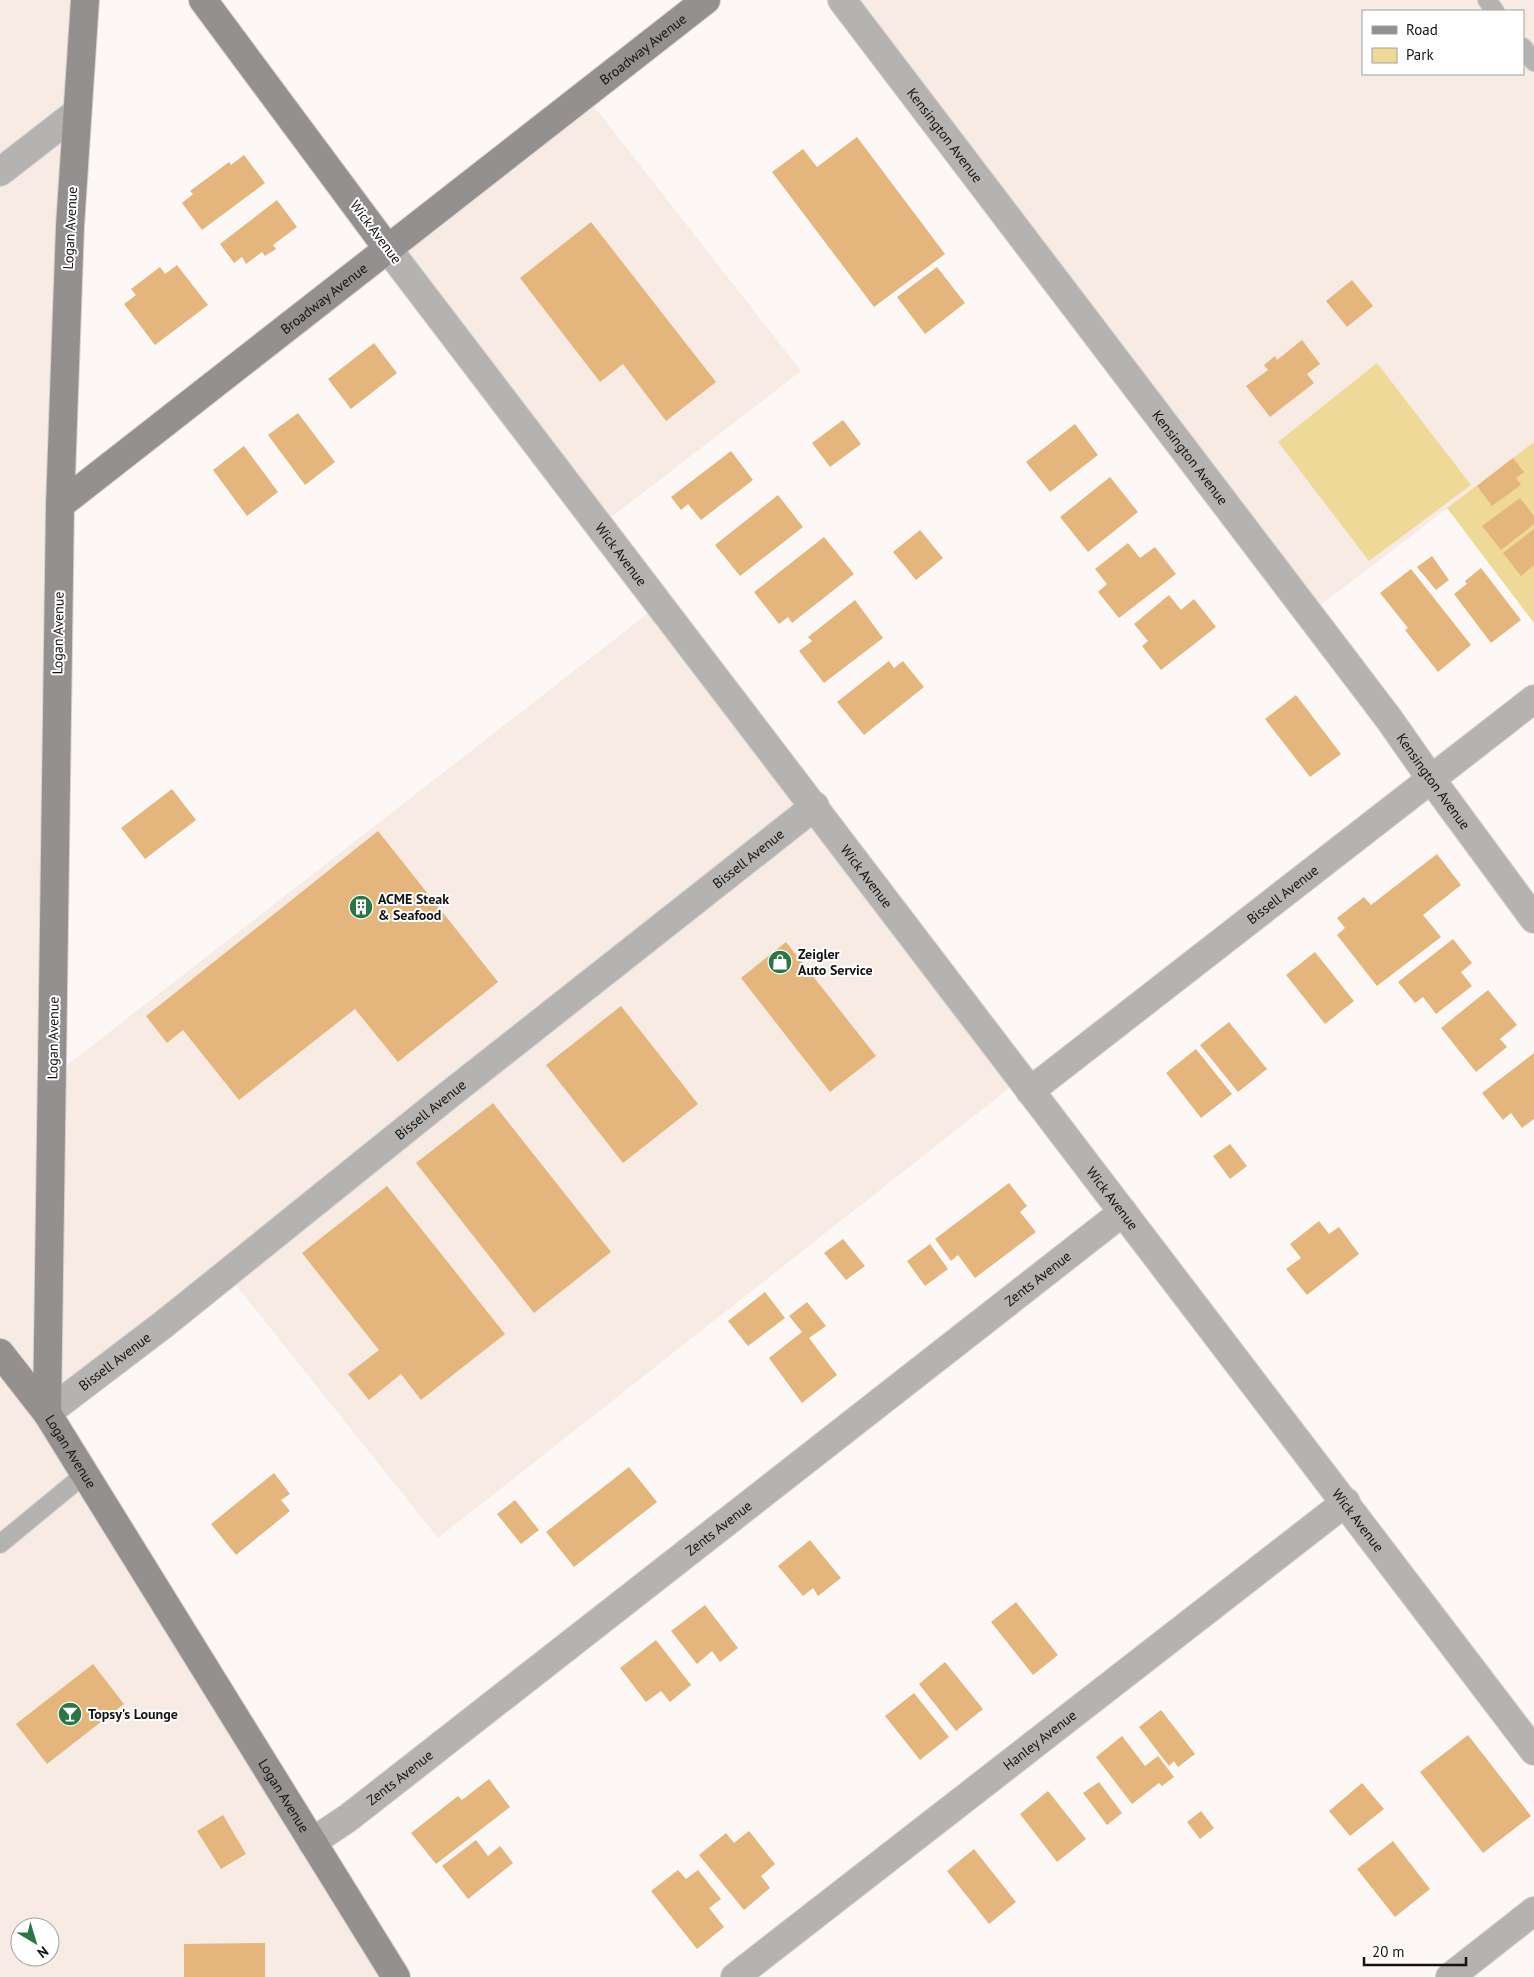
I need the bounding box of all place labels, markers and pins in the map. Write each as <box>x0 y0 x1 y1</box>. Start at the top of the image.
place label: ACME Steak & Seafood <box>378 890 449 924</box>
building icon: ACME Steak & Seafood <box>348 894 374 920</box>
place label: Zeigler Auto Service <box>798 945 873 979</box>
shop icon: Zeigler Auto Service <box>767 949 793 975</box>
bar icon: Topsy's Lounge <box>57 1701 83 1727</box>
place label: Topsy's Lounge <box>88 1705 178 1723</box>

